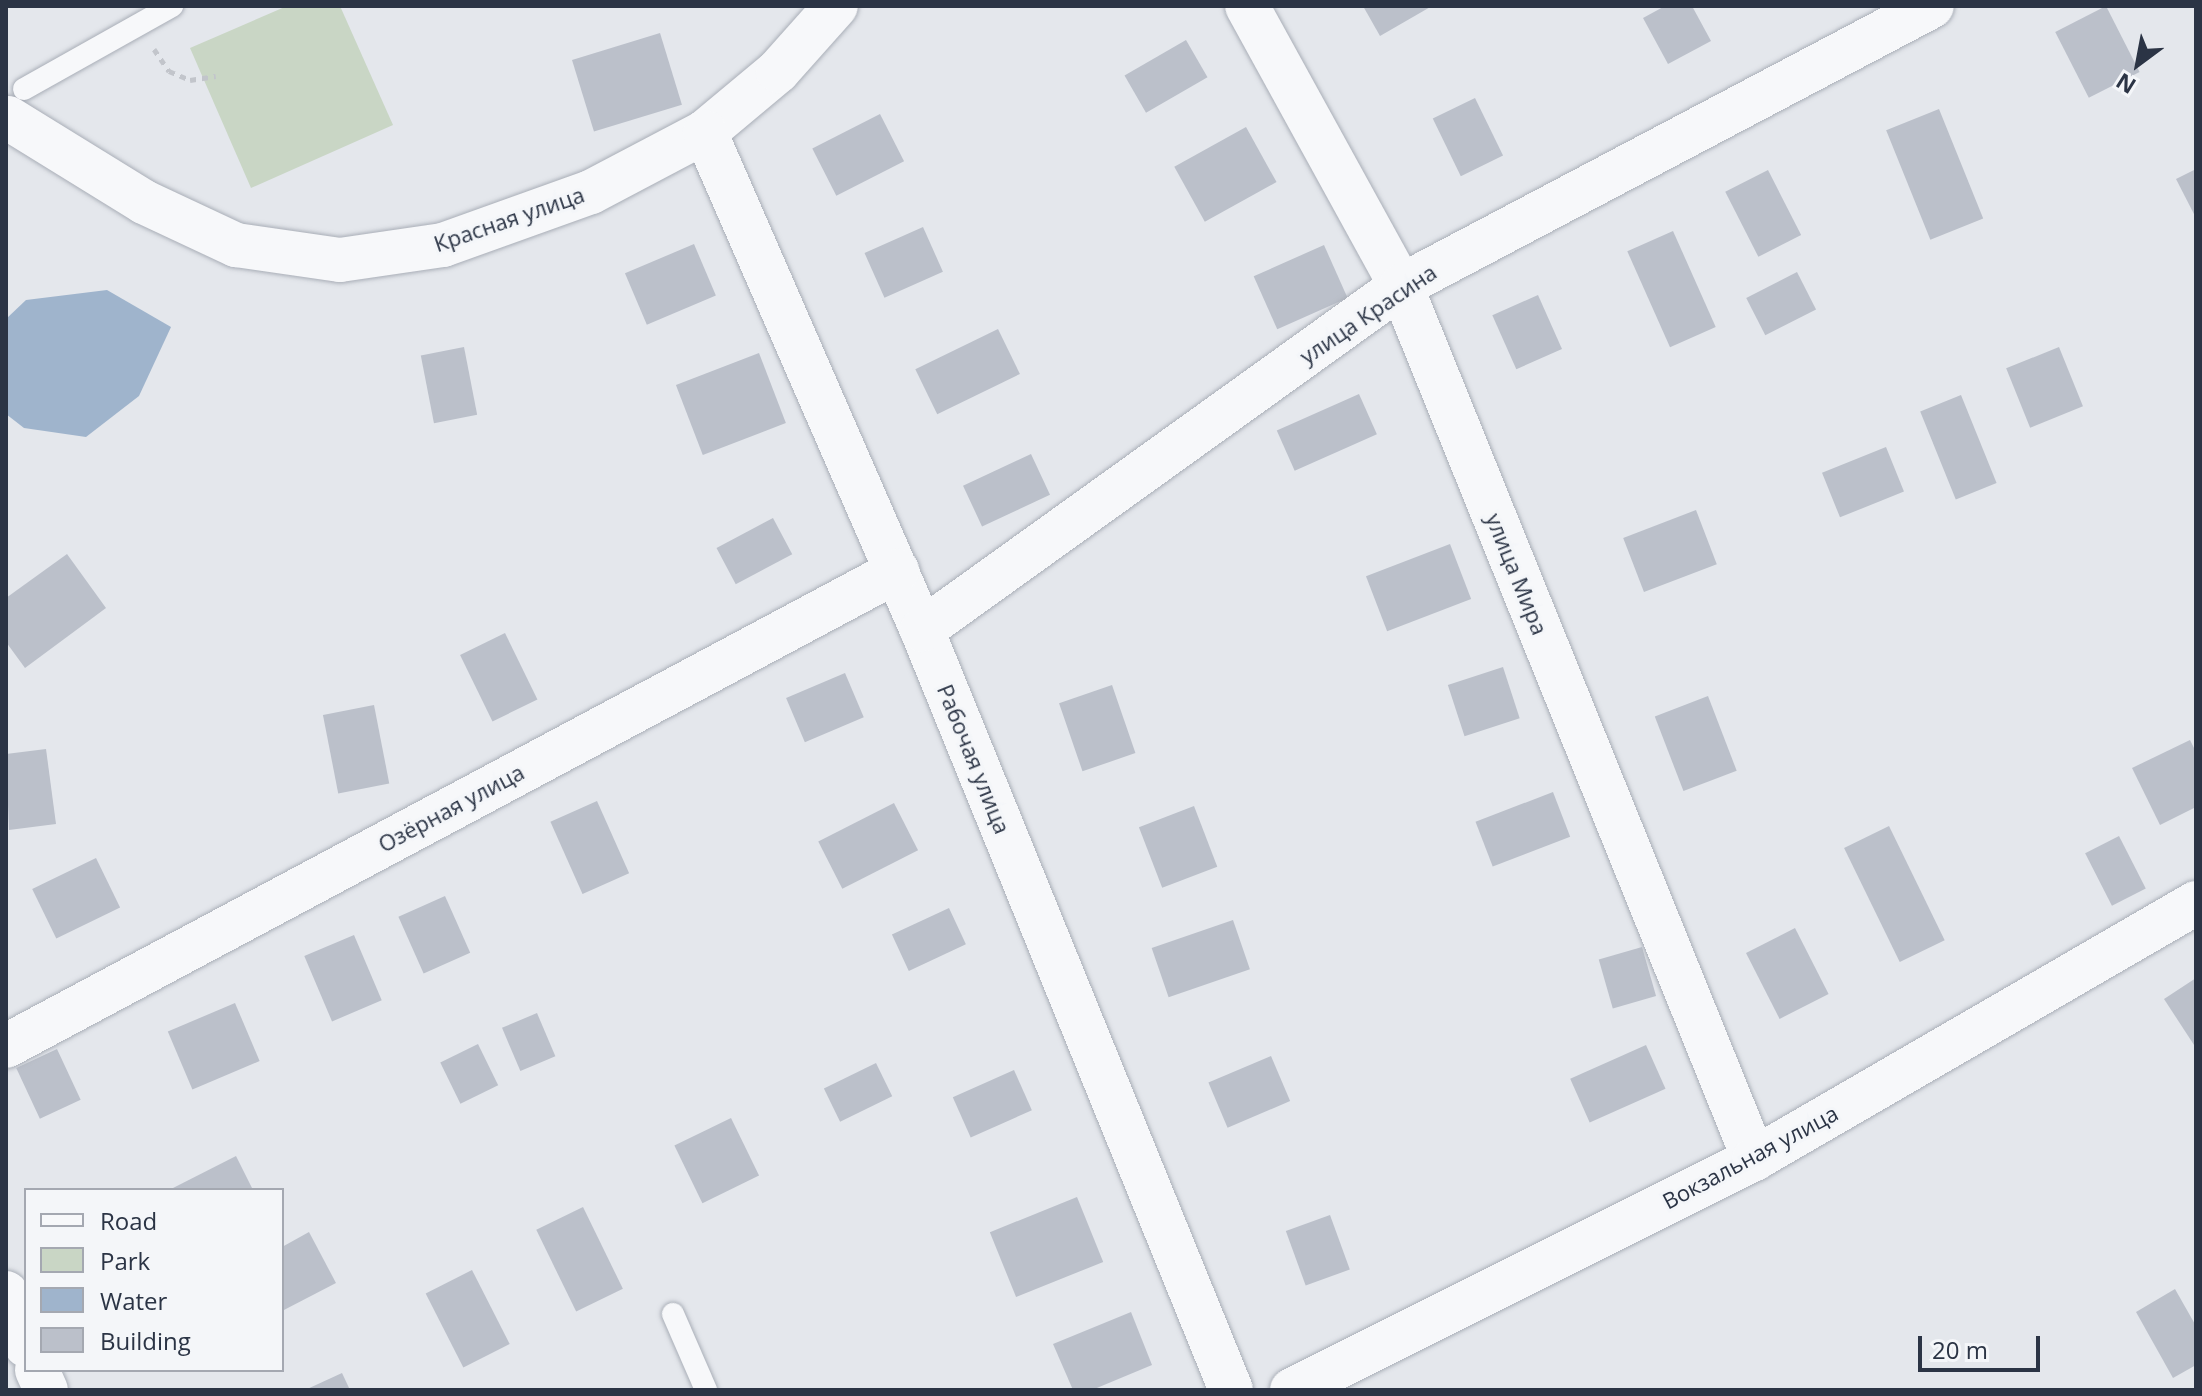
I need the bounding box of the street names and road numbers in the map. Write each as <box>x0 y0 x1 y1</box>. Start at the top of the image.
street label: Красная улица <box>430 181 588 257</box>
street label: улица Красина <box>1295 259 1441 369</box>
street label: улица Мира <box>1481 509 1553 639</box>
street label: Рабочая улица <box>932 680 1016 838</box>
street label: Озёрная улица <box>374 759 528 857</box>
street label: Вокзальная улица <box>1658 1100 1842 1214</box>

